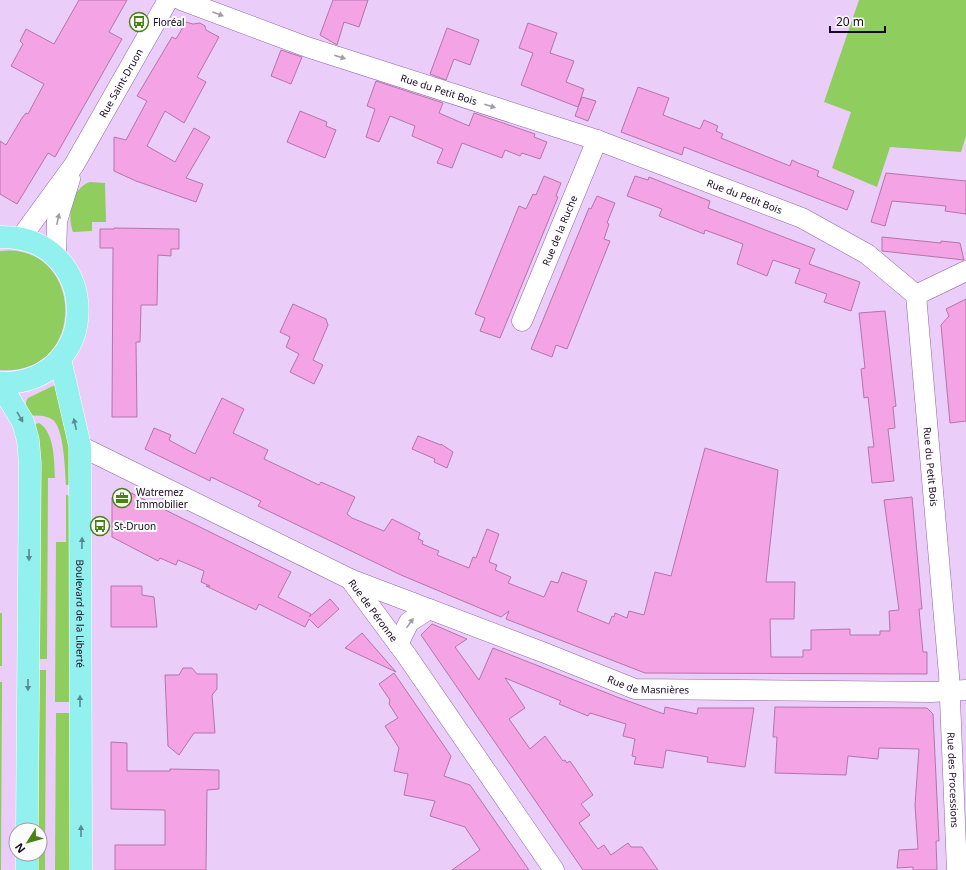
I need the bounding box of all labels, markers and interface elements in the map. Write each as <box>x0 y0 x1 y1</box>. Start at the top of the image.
scale bar <box>830 8 885 34</box>
bus stop icon: Floréal <box>128 11 150 33</box>
one-way arrow <box>212 11 224 17</box>
text: 20 m <box>836 13 864 30</box>
place label: Floréal <box>153 15 185 29</box>
street label: Rue Saint-Druon <box>96 46 146 120</box>
one-way arrow <box>334 55 346 61</box>
street label: Rue du Petit Bois <box>399 70 479 108</box>
one-way arrow <box>485 103 497 109</box>
street label: Rue du Petit Bois <box>705 175 785 217</box>
street label: Rue de la Ruche <box>539 193 580 268</box>
one-way arrow <box>56 213 62 225</box>
one-way arrow <box>17 411 24 423</box>
one-way arrow <box>72 417 78 430</box>
street label: Rue du Petit Bois <box>920 426 941 507</box>
place label: Watremez Immobilier <box>136 485 188 511</box>
office icon: Watremez Immobilier <box>111 487 133 509</box>
bus stop icon: St-Druon <box>89 515 111 537</box>
place label: St-Druon <box>114 519 156 533</box>
one-way arrow <box>79 536 85 549</box>
one-way arrow <box>26 549 32 562</box>
street label: Boulevard de la Liberté <box>73 559 88 668</box>
street label: Rue de Péronne <box>345 576 401 645</box>
one-way arrow <box>406 618 414 629</box>
street label: Rue de Masnières <box>605 672 689 697</box>
one-way arrow <box>25 679 31 692</box>
one-way arrow <box>77 694 83 707</box>
street label: Rue des Processions <box>944 732 962 828</box>
north arrow <box>8 822 48 862</box>
one-way arrow <box>78 824 84 837</box>
text: N <box>11 840 28 856</box>

